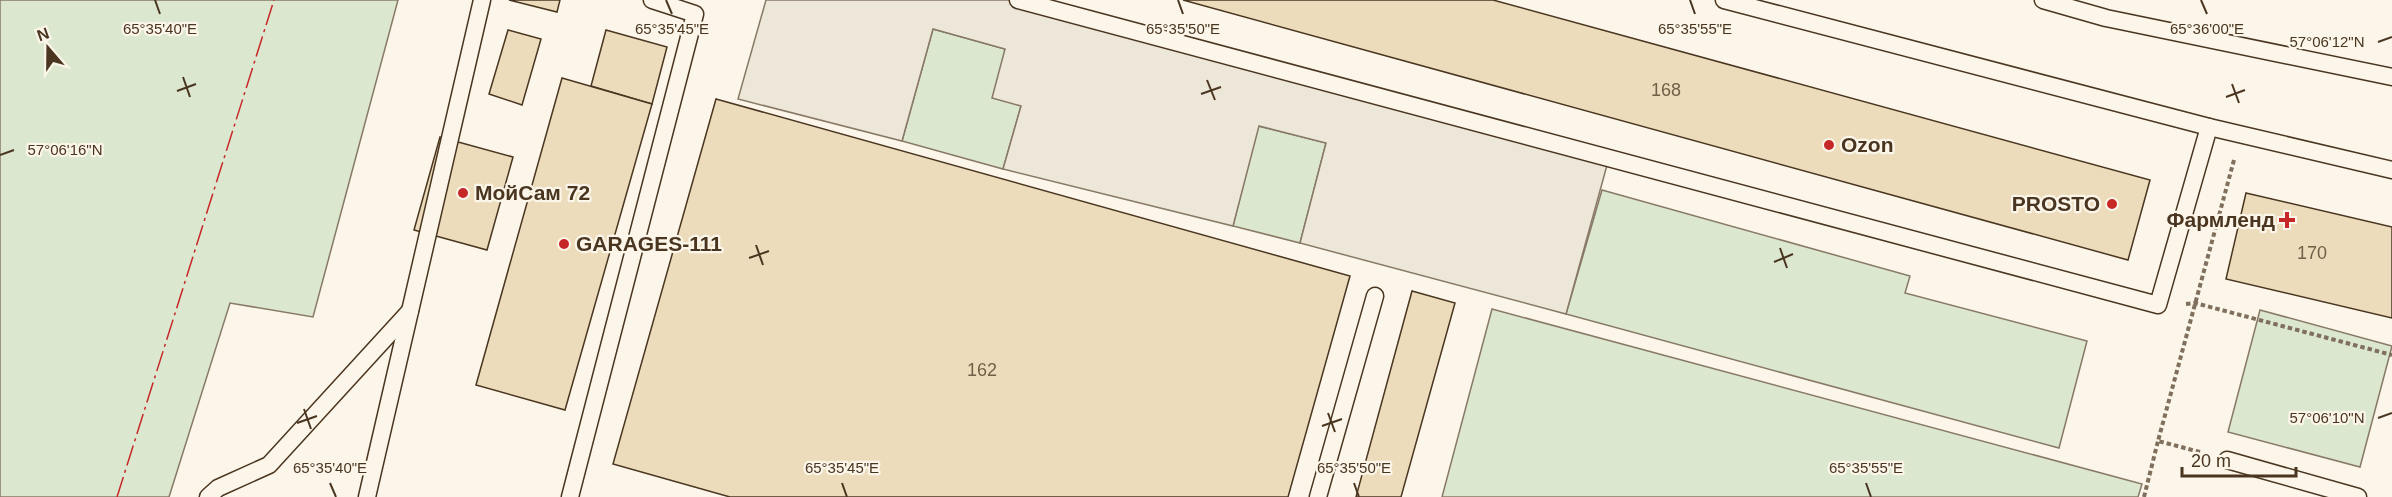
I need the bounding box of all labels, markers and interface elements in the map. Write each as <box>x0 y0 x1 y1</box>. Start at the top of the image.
north arrow <box>18 18 78 78</box>
text: 65°35'40"E <box>123 20 197 37</box>
text: 65°35'45"E <box>635 20 709 37</box>
text: 65°35'50"E <box>1146 20 1220 37</box>
text: 65°35'55"E <box>1658 20 1732 37</box>
text: 65°36'00"E <box>2170 20 2244 37</box>
text: N <box>35 24 51 44</box>
text: 57°06'12"N <box>2289 33 2365 50</box>
house number: 168 <box>1651 80 1681 100</box>
place label: Ozon <box>1841 133 1894 156</box>
marker: Ozon <box>1822 138 1836 152</box>
text: 57°06'16"N <box>27 141 103 158</box>
place label: МойСам 72 <box>475 181 590 204</box>
marker: МойСам 72 <box>456 186 470 200</box>
place label: PROSTO <box>2012 192 2100 215</box>
marker: PROSTO <box>2105 197 2119 211</box>
place label: Фармленд <box>2167 208 2275 231</box>
marker: Фармленд <box>2280 213 2294 227</box>
place label: GARAGES-111 <box>576 232 722 255</box>
marker: GARAGES-111 <box>557 237 571 251</box>
house number: 170 <box>2297 243 2327 263</box>
house number: 162 <box>967 360 997 380</box>
text: 57°06'10"N <box>2289 409 2365 426</box>
scale bar <box>2182 440 2296 478</box>
text: 20 m <box>2191 451 2231 471</box>
text: 65°35'40"E <box>293 459 367 476</box>
text: 65°35'45"E <box>805 459 879 476</box>
text: 65°35'50"E <box>1317 459 1391 476</box>
text: 65°35'55"E <box>1829 459 1903 476</box>

